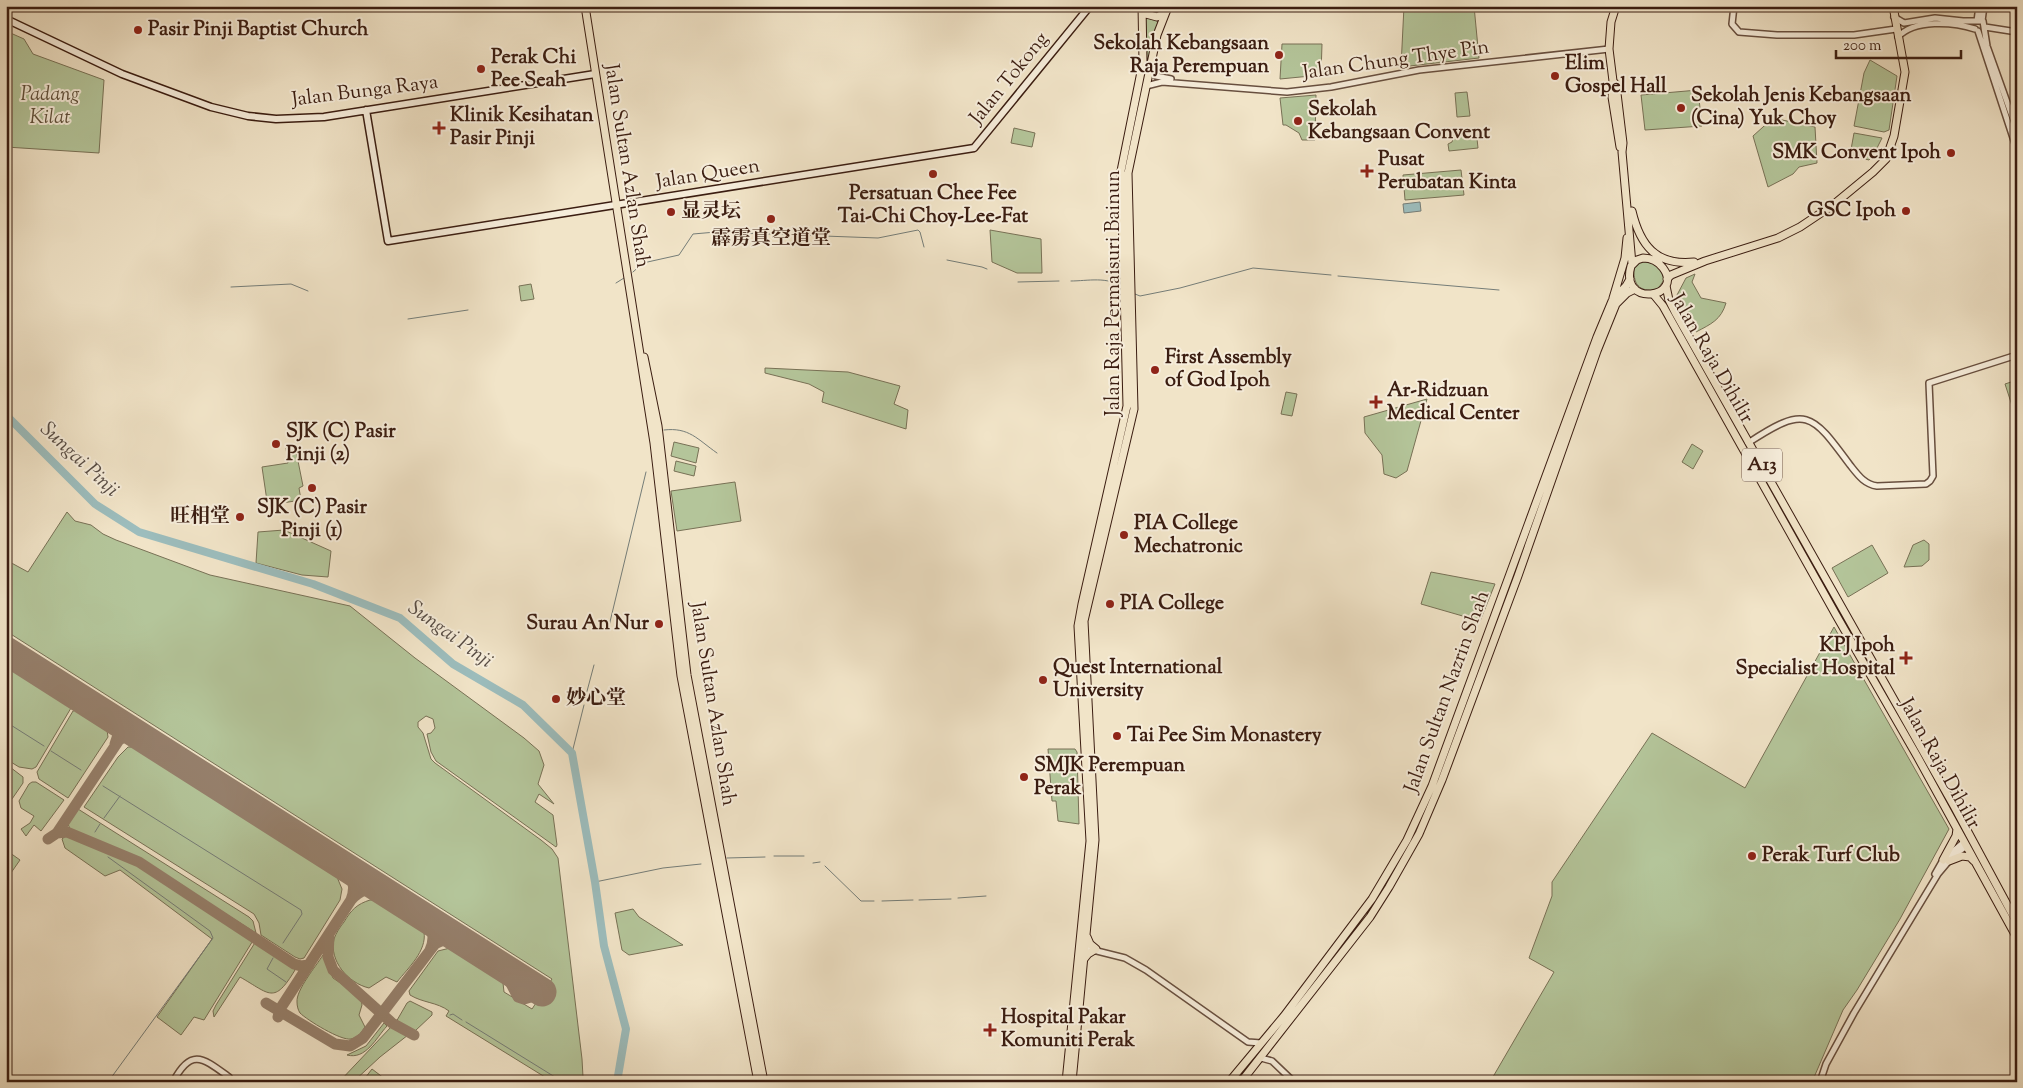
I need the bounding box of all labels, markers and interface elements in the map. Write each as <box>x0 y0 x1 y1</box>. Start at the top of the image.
place label: Pasir Pinji Baptist Church <box>148 16 369 45</box>
marker: Pasir Pinji Baptist Church <box>132 24 144 36</box>
street label: Jalan Tokong <box>963 26 1057 132</box>
scale bar <box>1836 28 1960 60</box>
place label: Sekolah Kebangsaan Raja Perempuan <box>1093 30 1269 82</box>
street label: Jalan Chung Thye Pin <box>1300 34 1491 89</box>
text: 200 m <box>1843 36 1882 57</box>
place label: Perak Chi Pee Seah <box>491 44 576 96</box>
marker: Sekolah Kebangsaan Raja Perempuan <box>1273 49 1285 61</box>
place label: Elim Gospel Hall <box>1565 50 1667 102</box>
street label: Jalan Sultan Azlan Shah <box>595 61 656 270</box>
marker: Perak Chi Pee Seah <box>475 63 487 75</box>
street label: Jalan Bunga Raya <box>289 69 440 115</box>
marker: Elim Gospel Hall <box>1549 70 1561 82</box>
park label: Padang Kilat <box>20 81 80 133</box>
place label: Sekolah Jenis Kebangsaan (Cina) Yuk Choy <box>1691 82 1912 134</box>
place label: Sekolah Kebangsaan Convent <box>1308 96 1490 148</box>
place label: Klinik Kesihatan Pasir Pinji <box>450 102 594 154</box>
marker: Sekolah Jenis Kebangsaan (Cina) Yuk Choy <box>1675 102 1687 114</box>
marker: Sekolah Kebangsaan Convent <box>1292 115 1304 127</box>
marker: Klinik Kesihatan Pasir Pinji <box>432 121 446 135</box>
place label: SMK Convent Ipoh <box>1772 139 1941 168</box>
place label: Pusat Perubatan Kinta <box>1378 146 1517 198</box>
marker: SMK Convent Ipoh <box>1945 147 1957 159</box>
street label: Jalan Queen <box>653 152 762 198</box>
marker: Pusat Perubatan Kinta <box>1360 164 1374 178</box>
marker: Persatuan Chee Fee Tai-Chi Choy-Lee-Fat <box>927 168 939 180</box>
street label: Jalan Raja Permaisuri Bainun <box>1100 170 1129 417</box>
place label: Persatuan Chee Fee Tai-Chi Choy-Lee-Fat <box>838 180 1028 232</box>
place label: GSC Ipoh <box>1807 197 1896 226</box>
place label: 显灵坛 <box>681 198 741 227</box>
marker: GSC Ipoh <box>1900 205 1912 217</box>
marker: 显灵坛 <box>665 206 677 218</box>
marker: 霹雳真空道堂 <box>765 213 777 225</box>
place label: 霹雳真空道堂 <box>711 225 831 254</box>
street label: Jalan Raja Dihilir <box>1661 288 1760 430</box>
place label: First Assembly of God Ipoh <box>1165 344 1292 396</box>
marker: First Assembly of God Ipoh <box>1149 364 1161 376</box>
place label: Ar-Ridzuan Medical Center <box>1387 377 1520 429</box>
marker: Ar-Ridzuan Medical Center <box>1369 395 1383 409</box>
water label: Sungai Pinji <box>33 415 125 505</box>
place label: SJK (C) Pasir Pinji (2) <box>286 418 396 470</box>
marker: SJK (C) Pasir Pinji (2) <box>270 438 282 450</box>
road number: A13 <box>1742 448 1782 482</box>
marker: SJK (C) Pasir Pinji (1) <box>306 482 318 494</box>
place label: SJK (C) Pasir Pinji (1) <box>257 494 367 546</box>
place label: 旺相堂 <box>170 503 230 532</box>
place label: PIA College Mechatronic <box>1134 510 1243 562</box>
marker: 旺相堂 <box>234 511 246 523</box>
marker: PIA College Mechatronic <box>1118 529 1130 541</box>
street label: Jalan Sultan Nazrin Shah <box>1398 587 1498 798</box>
place label: PIA College <box>1120 590 1224 619</box>
water label: Sungai Pinji <box>401 594 499 676</box>
marker: PIA College <box>1104 598 1116 610</box>
street label: Jalan Sultan Azlan Shah <box>681 599 742 808</box>
place label: Surau An Nur <box>526 610 649 639</box>
marker: Surau An Nur <box>653 618 665 630</box>
place label: KPJ Ipoh Specialist Hospital <box>1736 632 1895 684</box>
marker: KPJ Ipoh Specialist Hospital <box>1899 651 1913 665</box>
place label: Quest International University <box>1053 654 1223 706</box>
marker: Quest International University <box>1037 674 1049 686</box>
place label: 妙心堂 <box>566 685 626 714</box>
street label: Jalan Raja Dihilir <box>1890 692 1987 835</box>
marker: 妙心堂 <box>550 693 562 705</box>
place label: Tai Pee Sim Monastery <box>1127 722 1322 751</box>
marker: Tai Pee Sim Monastery <box>1111 730 1123 742</box>
place label: SMJK Perempuan Perak <box>1034 752 1185 804</box>
marker: SMJK Perempuan Perak <box>1018 771 1030 783</box>
place label: Perak Turf Club <box>1762 842 1900 871</box>
marker: Perak Turf Club <box>1746 850 1758 862</box>
place label: Hospital Pakar Komuniti Perak <box>1001 1004 1135 1056</box>
marker: Hospital Pakar Komuniti Perak <box>983 1023 997 1037</box>

